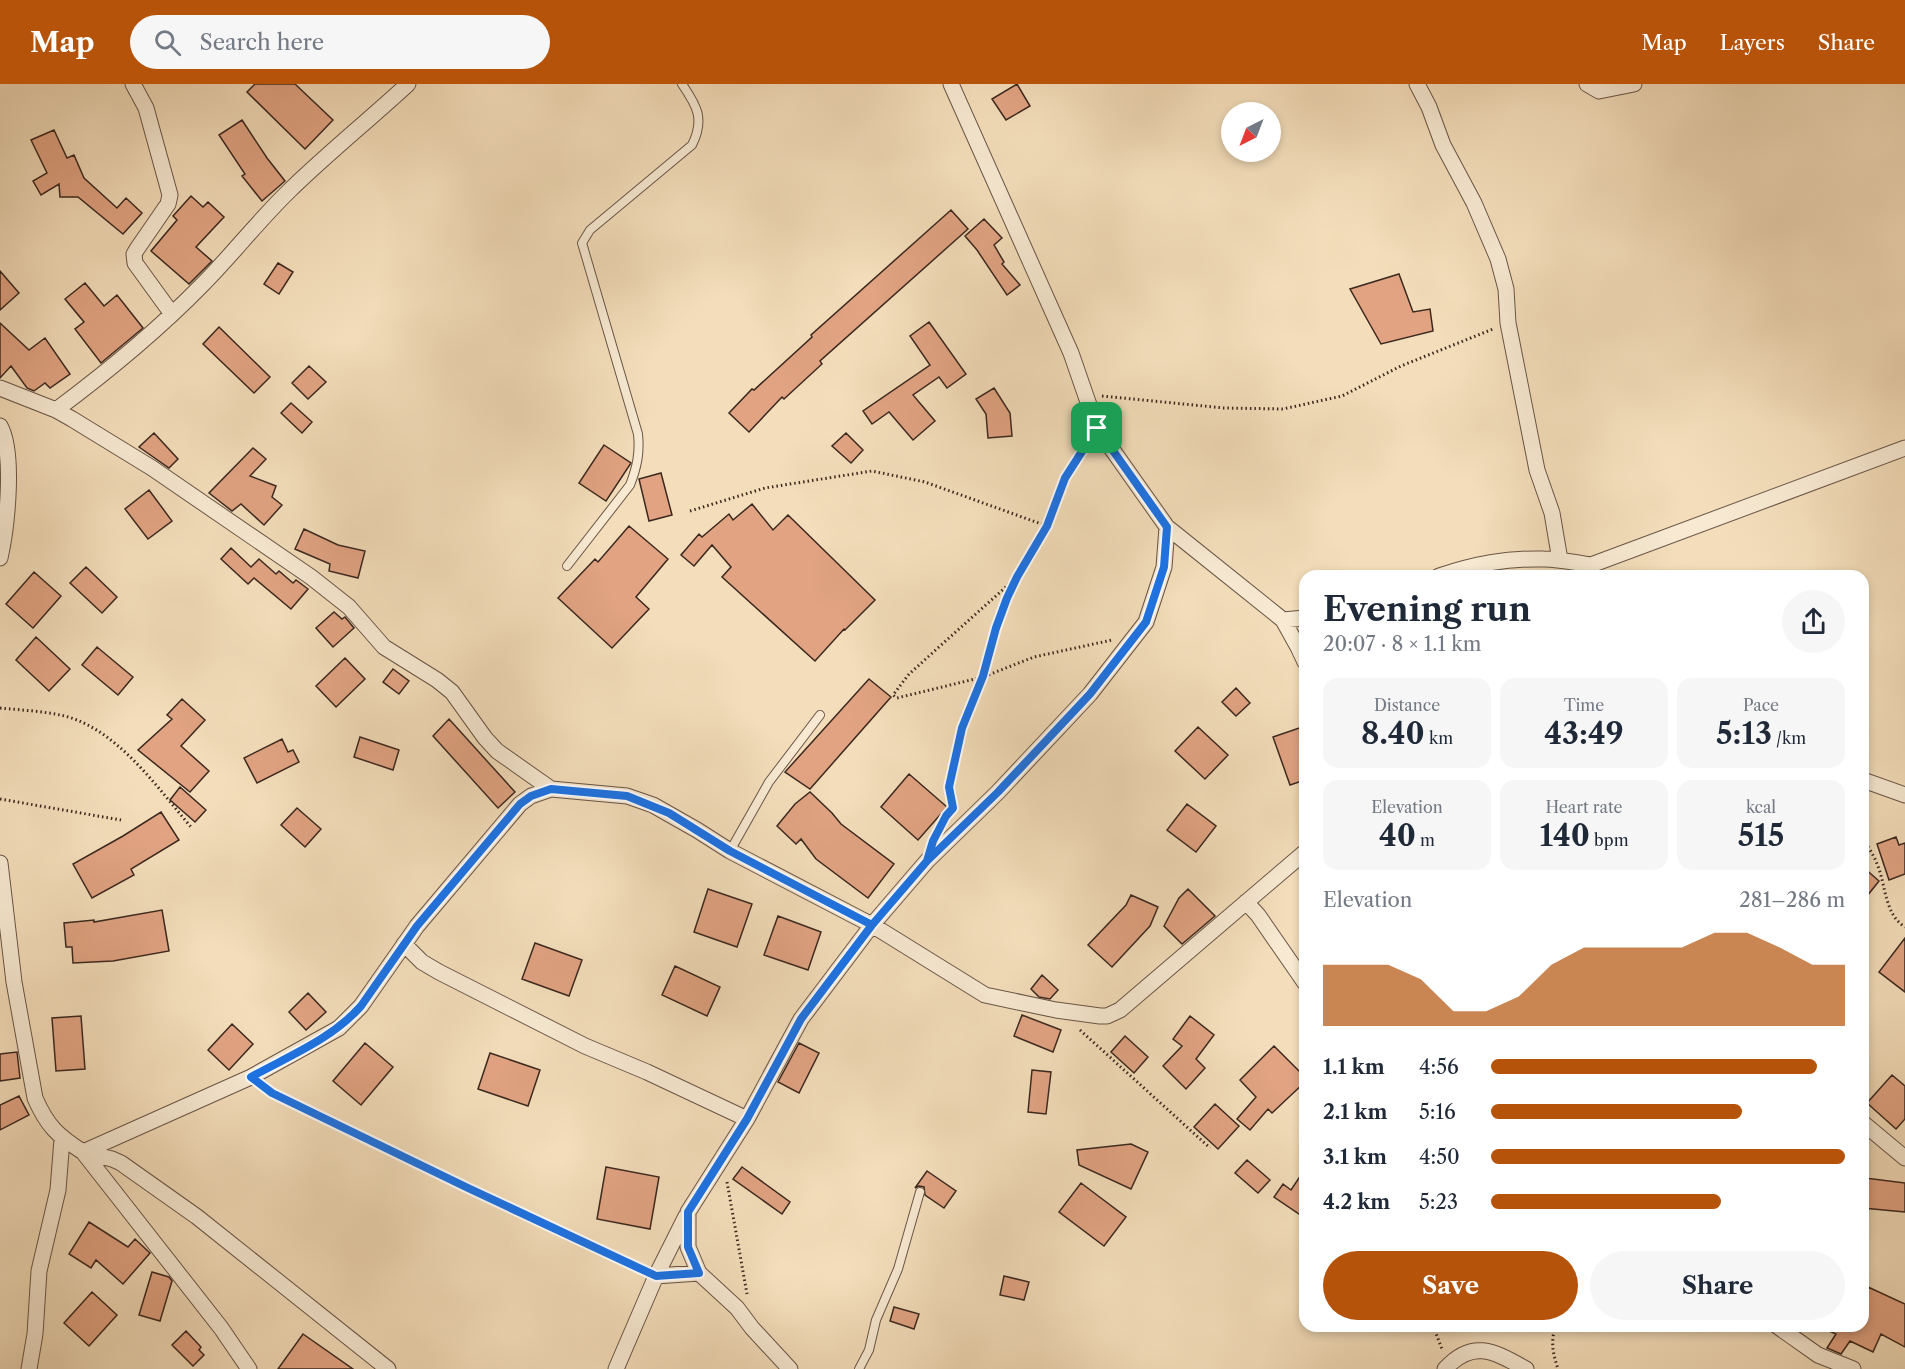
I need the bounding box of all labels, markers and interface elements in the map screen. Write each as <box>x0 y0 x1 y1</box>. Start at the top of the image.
search box <box>130 15 550 69</box>
text: Map <box>30 25 94 59</box>
icon: search <box>151 26 184 59</box>
text: Search here <box>199 29 324 56</box>
text: Map <box>1642 30 1687 55</box>
text: Layers <box>1720 30 1785 55</box>
text: Share <box>1818 30 1875 55</box>
north arrow <box>1221 102 1281 162</box>
map controls <box>1221 102 1281 162</box>
pin <box>1071 402 1122 453</box>
icon: arrive <box>1080 411 1113 444</box>
text: Evening run <box>1323 589 1531 630</box>
button: share <box>1782 590 1845 653</box>
text: 20:07 · 8 × 1.1 km <box>1323 632 1481 656</box>
text: Distance <box>1374 695 1440 715</box>
text: Time <box>1564 695 1604 715</box>
text: Pace <box>1743 695 1779 715</box>
text: 8.40 <box>1361 715 1425 752</box>
text: 43:49 <box>1544 715 1624 752</box>
text: 5:13 <box>1716 715 1772 752</box>
text: km <box>1425 728 1453 748</box>
text: /km <box>1772 728 1806 748</box>
text: Elevation <box>1371 797 1443 817</box>
text: Heart rate <box>1545 797 1623 817</box>
text: kcal <box>1746 797 1776 817</box>
text: 40 <box>1379 817 1416 854</box>
text: 140 <box>1539 817 1590 854</box>
text: 515 <box>1738 817 1784 854</box>
text: m <box>1416 830 1435 850</box>
text: bpm <box>1590 830 1629 850</box>
text: Elevation <box>1323 888 1412 912</box>
text: 281–286 m <box>1739 888 1845 912</box>
text: 1.1 km <box>1323 1055 1385 1079</box>
text: 4:56 <box>1419 1055 1459 1079</box>
text: 2.1 km <box>1323 1100 1387 1124</box>
text: 5:16 <box>1419 1100 1456 1124</box>
text: 3.1 km <box>1323 1145 1387 1169</box>
text: 4:50 <box>1419 1145 1460 1169</box>
text: 4.2 km <box>1323 1190 1390 1214</box>
text: 5:23 <box>1419 1190 1458 1214</box>
button: Save <box>1323 1251 1578 1320</box>
button: Share <box>1590 1251 1845 1320</box>

